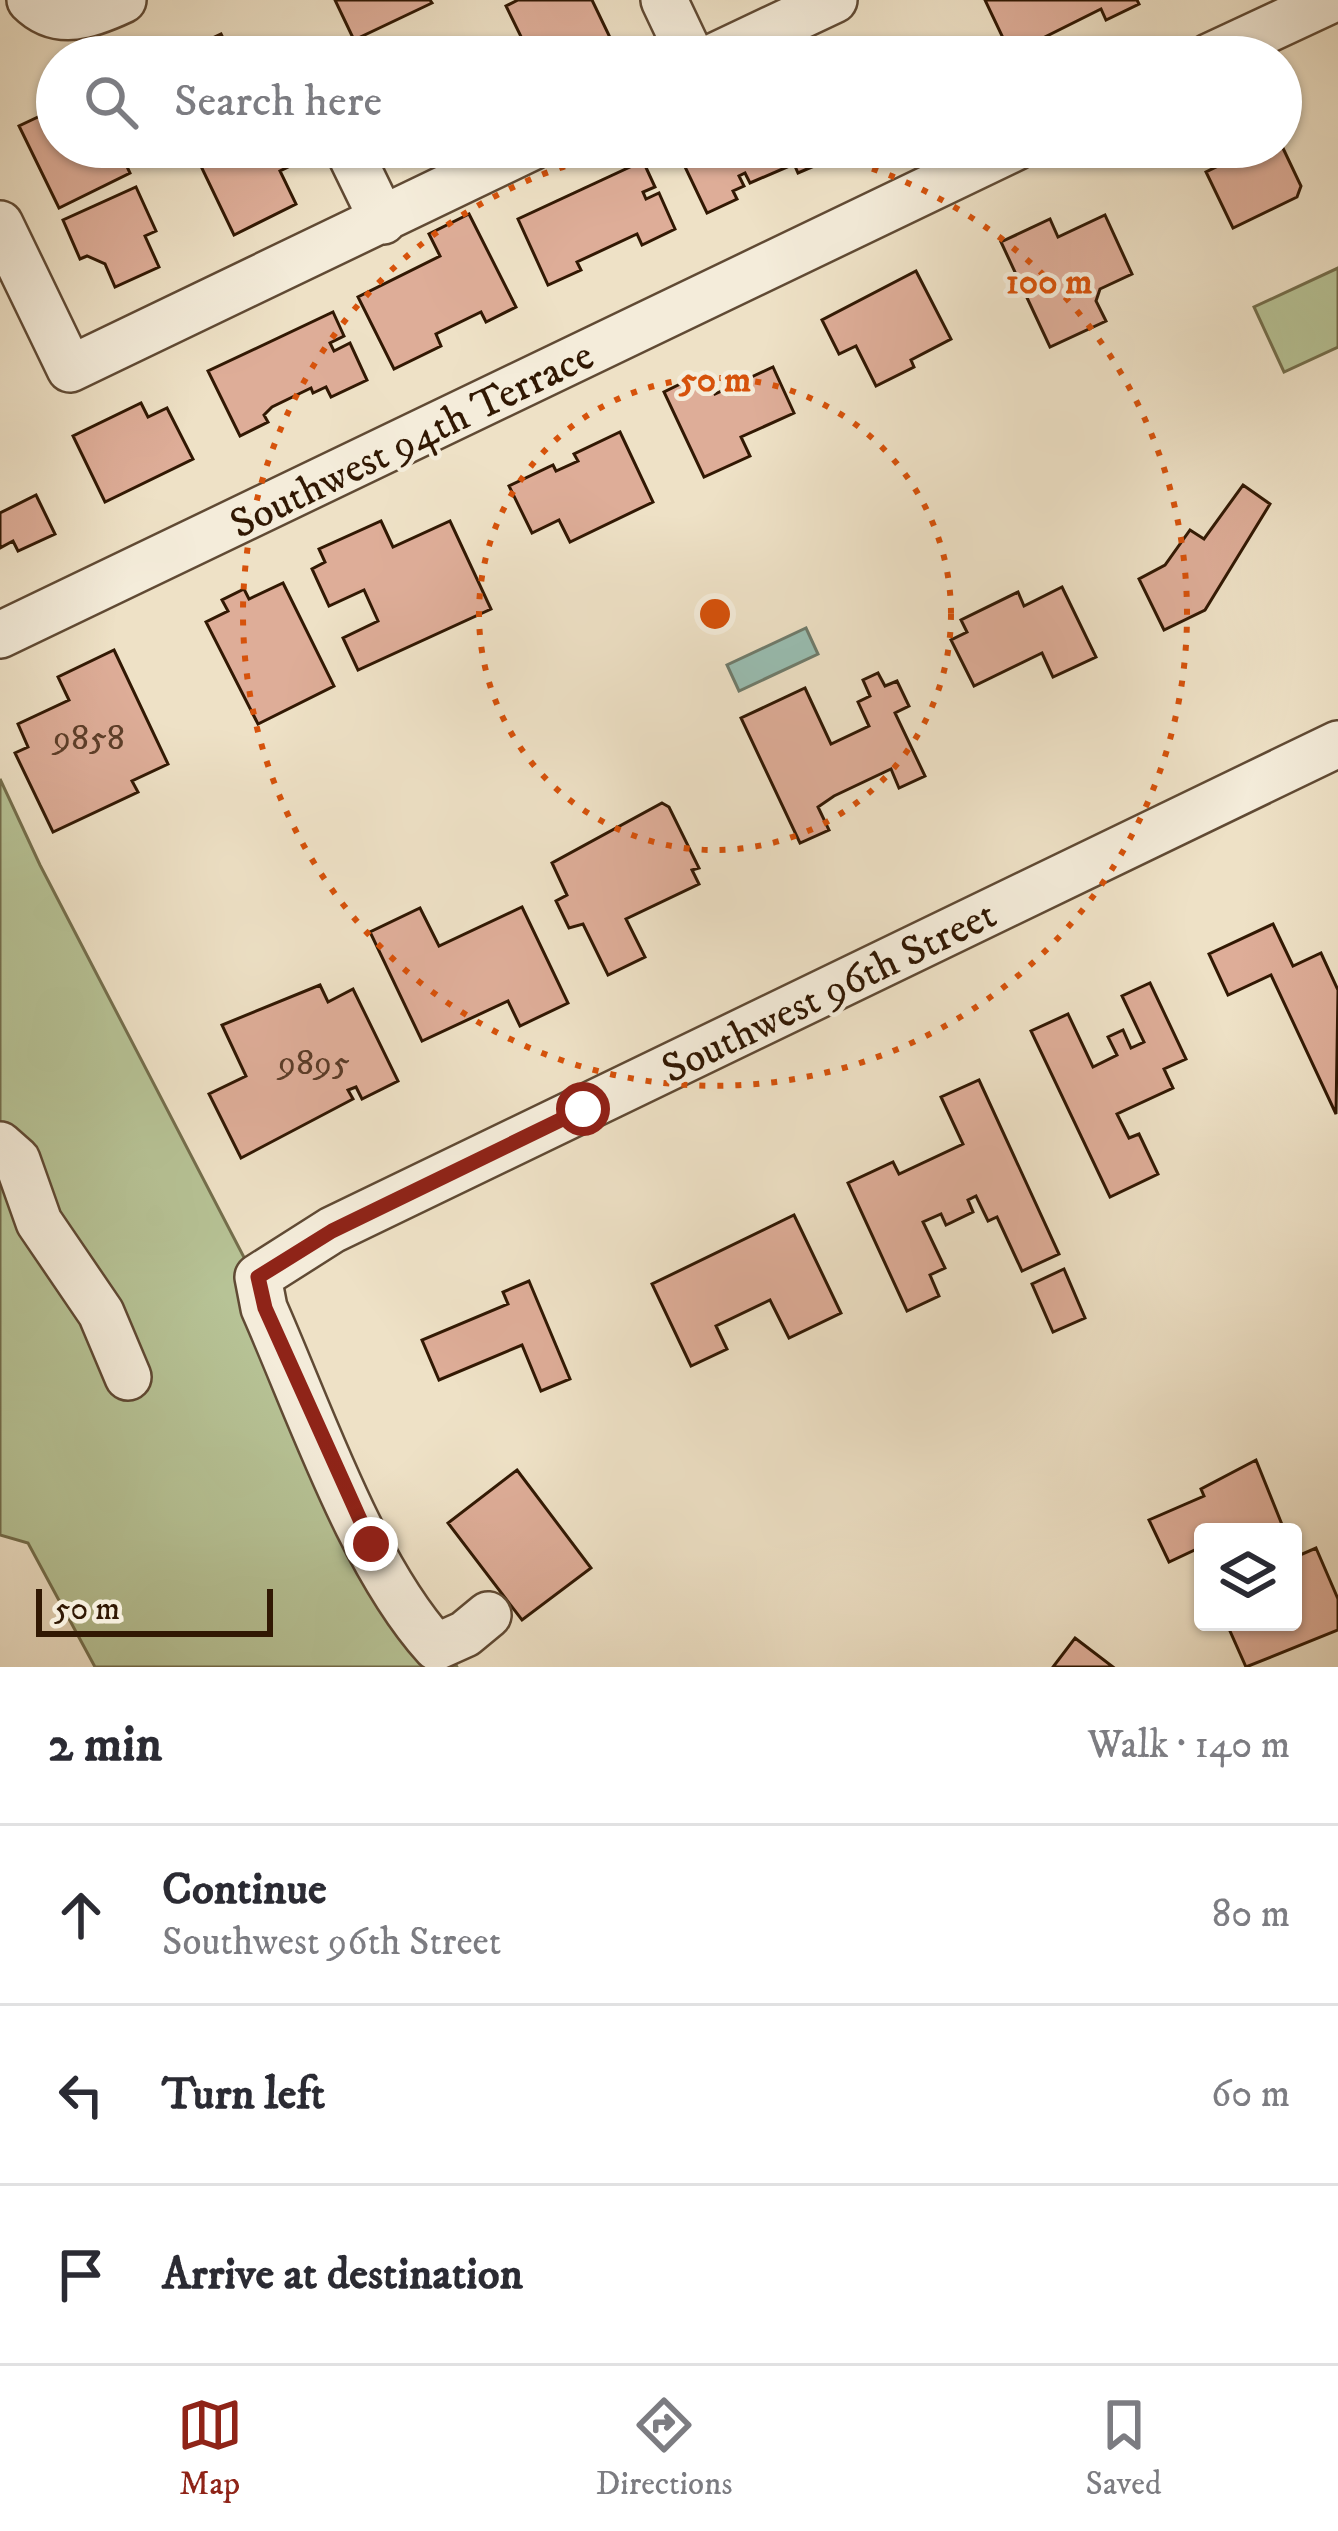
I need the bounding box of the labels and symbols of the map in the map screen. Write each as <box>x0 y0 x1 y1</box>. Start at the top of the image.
text: 100 m <box>1006 260 1092 305</box>
street label: Southwest 94th Terrace <box>222 330 602 551</box>
text: 50 m <box>678 358 751 403</box>
centre of rings <box>694 593 736 635</box>
house number: 9858 <box>51 716 125 761</box>
street label: Southwest 96th Street <box>654 889 1005 1096</box>
house number: 9895 <box>276 1041 350 1086</box>
route start <box>556 1082 610 1136</box>
route end <box>344 1517 398 1571</box>
scale bar <box>36 1583 273 1636</box>

